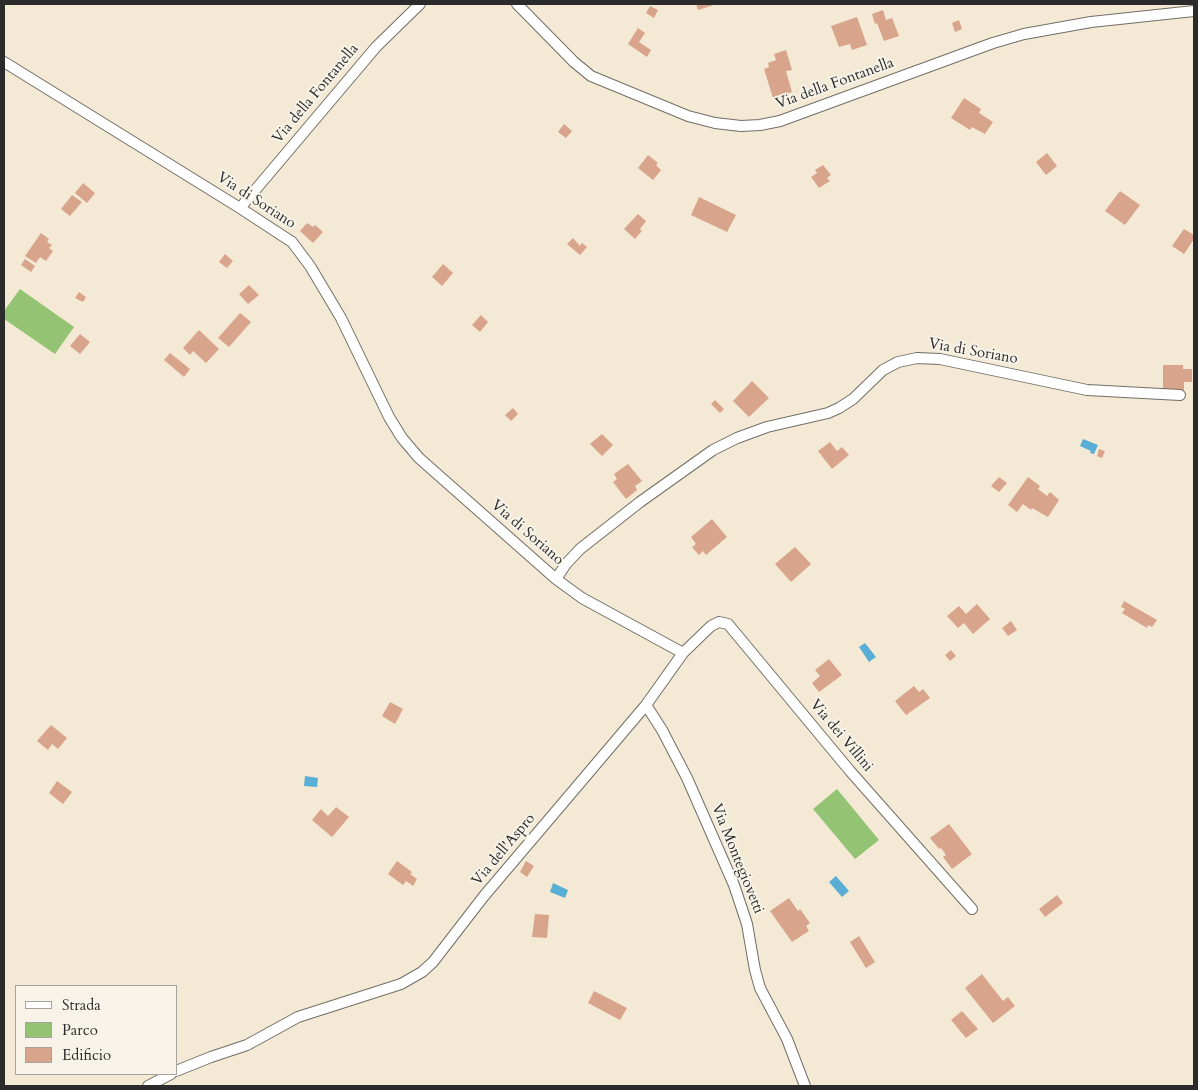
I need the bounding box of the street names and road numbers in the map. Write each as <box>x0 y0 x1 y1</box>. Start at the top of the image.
street label: Via della Fontanella <box>269 41 363 147</box>
street label: Via della Fontanella <box>773 54 897 114</box>
street label: Via di Soriano <box>213 169 299 233</box>
street label: Via di Soriano <box>927 335 1019 369</box>
street label: Via di Soriano <box>487 497 567 569</box>
street label: Via dei Villini <box>806 696 876 776</box>
street label: Via Montegiovetti <box>707 801 767 917</box>
street label: Via dell'Aspro <box>469 810 539 890</box>

